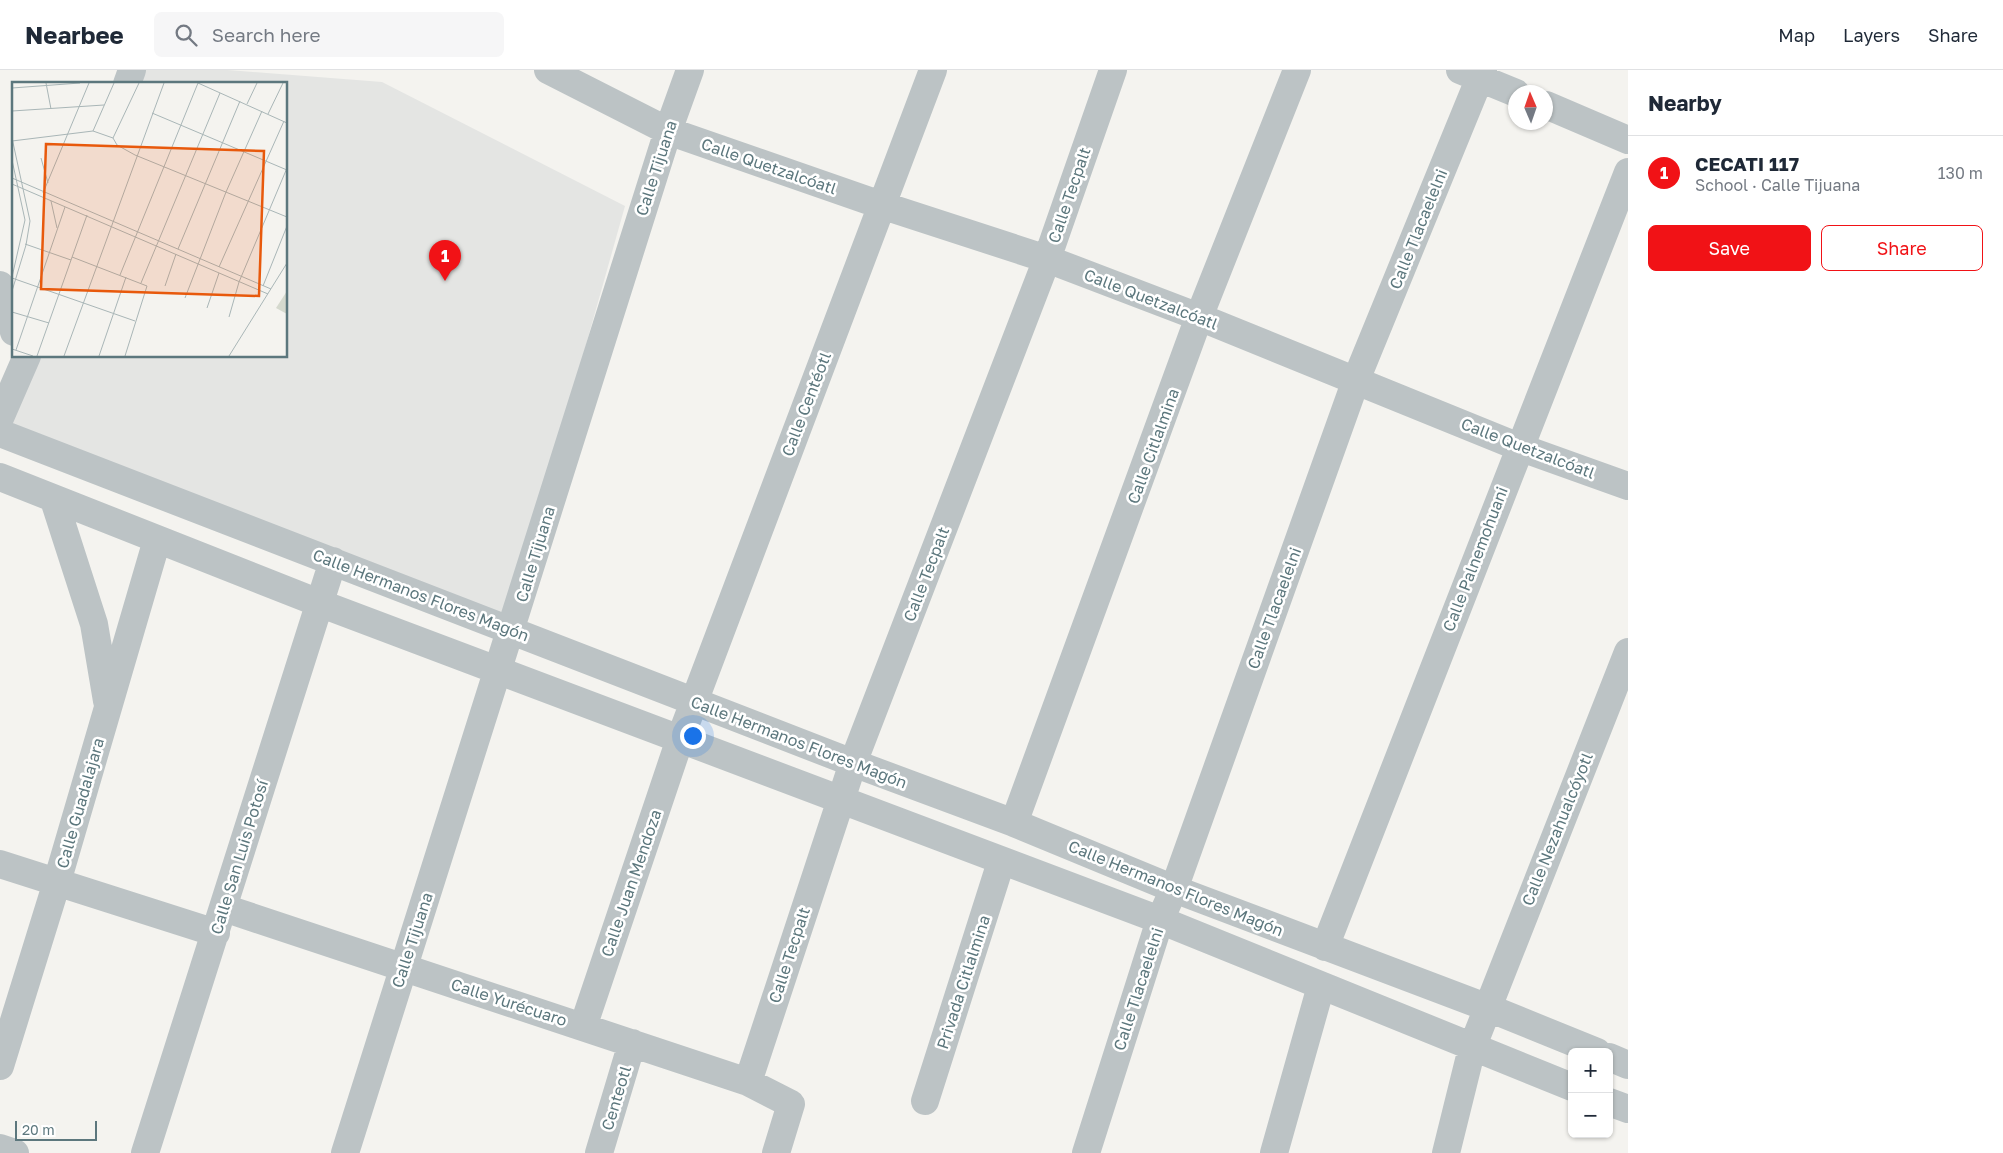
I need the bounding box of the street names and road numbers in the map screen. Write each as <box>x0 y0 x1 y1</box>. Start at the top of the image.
street label: Calle Tijuana <box>631 118 681 218</box>
street label: Calle Quetzalcóatl <box>699 133 839 199</box>
street label: Calle Tecpalt <box>1043 145 1095 245</box>
street label: Calle Tlacaelelni <box>1385 166 1451 292</box>
street label: Calle Quetzalcóatl <box>1081 264 1221 334</box>
street label: Calle Centéotl <box>777 349 835 459</box>
street label: Calle Citlalmina <box>1123 386 1183 506</box>
street label: Calle Quetzalcóatl <box>1458 413 1598 483</box>
street label: Calle Palnemohuani <box>1438 484 1512 634</box>
street label: Calle Tijuana <box>511 504 559 604</box>
street label: Calle Tecpalt <box>899 524 953 624</box>
street label: Calle Hermanos Flores Magón <box>310 544 532 646</box>
street label: Calle Tlacaelelni <box>1243 544 1305 672</box>
street label: Calle Hermanos Flores Magón <box>688 691 910 793</box>
street label: Calle Guadalajara <box>52 735 108 871</box>
street label: Calle Nezahualcóyotl <box>1517 750 1597 908</box>
street label: Calle San Luis Potosí <box>206 776 273 937</box>
street label: Calle Juan Mendoza <box>596 807 666 959</box>
street label: Calle Hermanos Flores Magón <box>1066 836 1286 940</box>
street label: Calle Tijuana <box>387 890 437 990</box>
street label: Calle Tecpalt <box>764 904 814 1006</box>
street label: Privada Citlalmina <box>932 913 994 1051</box>
street label: Calle Tlacaelelni <box>1109 925 1167 1053</box>
street label: Calle Yurécuaro <box>448 974 570 1030</box>
street label: Centeotl <box>597 1063 635 1133</box>

